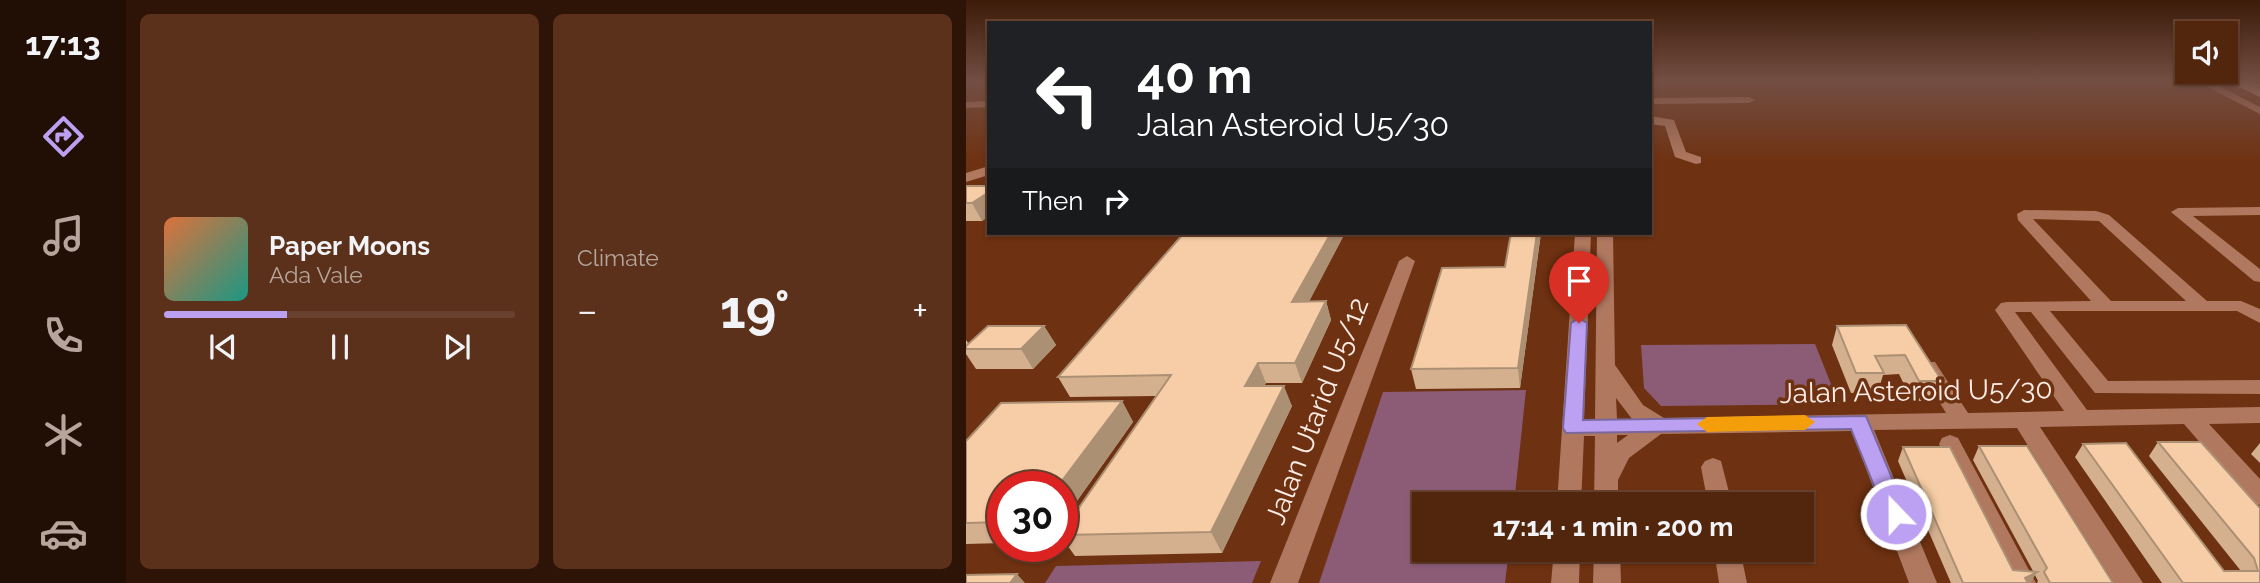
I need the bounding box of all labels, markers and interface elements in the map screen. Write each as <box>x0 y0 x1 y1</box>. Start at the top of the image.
map controls <box>2175 21 2238 84</box>
button: sound <box>2175 21 2238 84</box>
text: 17:13 <box>25 25 101 62</box>
text: 40 m <box>1137 47 1252 104</box>
icon: left <box>1022 49 1113 140</box>
text: Jalan Asteroid U5/30 <box>1137 106 1449 143</box>
icon: directions <box>39 112 88 161</box>
icon: right <box>1097 182 1135 220</box>
text: Then <box>1022 186 1083 216</box>
icon: music <box>39 211 88 260</box>
text: Paper Moons <box>269 231 430 261</box>
text: Climate <box>577 244 659 271</box>
pin <box>1549 251 1609 323</box>
text: Ada Vale <box>269 261 363 288</box>
icon: arrive <box>1560 262 1598 300</box>
text: 19° <box>720 279 790 340</box>
text: − <box>577 288 597 333</box>
text: + <box>912 288 928 333</box>
street label: Jalan Utarid U5/12 <box>1259 293 1375 529</box>
icon: phone <box>39 311 88 360</box>
icon: previous <box>204 328 242 366</box>
icon: pause <box>321 328 359 366</box>
icon: next <box>438 328 476 366</box>
street label: Jalan Asteroid U5/30 <box>1779 372 2053 410</box>
icon: climate <box>39 410 88 459</box>
speed limit sign: 30 <box>987 471 1078 562</box>
position arrow <box>1859 477 1933 551</box>
icon: car <box>39 509 88 558</box>
text: 17:14 · 1 min · 200 m <box>1493 512 1733 542</box>

